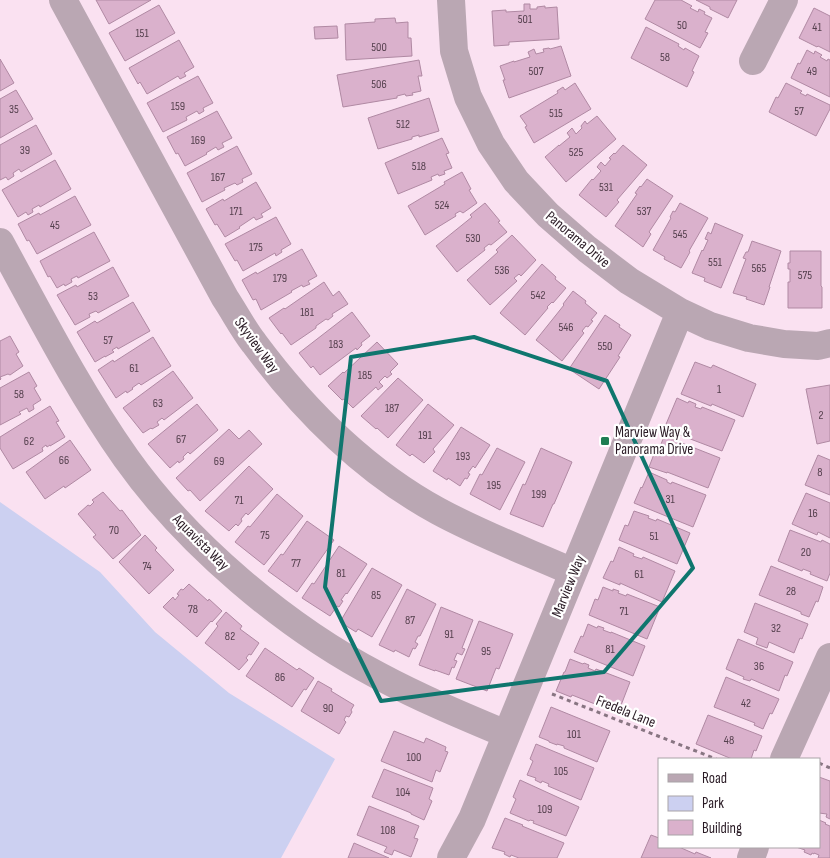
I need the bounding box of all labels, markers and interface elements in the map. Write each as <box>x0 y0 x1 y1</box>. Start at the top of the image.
house number: 501 <box>518 12 533 27</box>
house number: 50 <box>677 18 687 33</box>
house number: 41 <box>812 20 822 35</box>
house number: 151 <box>135 26 149 41</box>
house number: 500 <box>371 40 387 55</box>
house number: 58 <box>660 50 670 65</box>
house number: 507 <box>529 64 544 79</box>
house number: 49 <box>807 64 817 79</box>
house number: 506 <box>371 77 387 92</box>
house number: 159 <box>171 99 185 114</box>
house number: 35 <box>9 102 19 117</box>
house number: 57 <box>794 104 804 119</box>
house number: 515 <box>549 106 563 121</box>
house number: 512 <box>396 117 410 132</box>
house number: 169 <box>191 133 205 148</box>
house number: 39 <box>20 143 30 158</box>
house number: 525 <box>569 145 583 160</box>
house number: 518 <box>412 159 426 174</box>
house number: 167 <box>211 170 225 185</box>
house number: 531 <box>599 180 614 195</box>
house number: 524 <box>435 198 449 213</box>
house number: 171 <box>229 204 243 219</box>
house number: 537 <box>637 204 652 219</box>
street label: Panorama Drive <box>542 207 614 272</box>
house number: 45 <box>50 218 60 233</box>
house number: 545 <box>673 227 688 242</box>
house number: 530 <box>465 231 481 246</box>
house number: 175 <box>249 240 263 255</box>
house number: 551 <box>708 255 723 270</box>
house number: 565 <box>752 261 767 276</box>
house number: 536 <box>494 263 510 278</box>
house number: 575 <box>798 268 812 283</box>
house number: 179 <box>273 271 287 286</box>
house number: 542 <box>531 288 545 303</box>
house number: 53 <box>88 289 98 304</box>
house number: 181 <box>300 305 315 320</box>
street label: Skyview Way <box>230 314 283 377</box>
house number: 546 <box>558 320 574 335</box>
house number: 57 <box>103 333 113 348</box>
house number: 183 <box>329 337 343 352</box>
house number: 550 <box>598 339 612 354</box>
house number: 61 <box>129 361 140 376</box>
house number: 185 <box>358 368 372 383</box>
house number: 1 <box>717 382 722 397</box>
house number: 58 <box>14 387 24 402</box>
house number: 63 <box>153 396 163 411</box>
house number: 187 <box>385 401 399 416</box>
house number: 2 <box>819 408 824 423</box>
place label: Marview Way & Panorama Drive <box>615 423 693 459</box>
house number: 191 <box>418 428 433 443</box>
house number: 67 <box>176 432 186 447</box>
house number: 62 <box>24 434 34 449</box>
marker: Marview Way & Panorama Drive <box>599 435 611 447</box>
house number: 193 <box>456 449 470 464</box>
house number: 66 <box>59 453 69 468</box>
house number: 69 <box>214 454 224 469</box>
house number: 8 <box>817 465 823 480</box>
house number: 195 <box>487 478 501 493</box>
house number: 199 <box>532 487 546 502</box>
house number: 31 <box>665 492 675 507</box>
house number: 71 <box>234 493 244 508</box>
house number: 16 <box>808 506 818 521</box>
street label: Aquavista Way <box>168 509 233 575</box>
house number: 70 <box>109 523 119 538</box>
house number: 75 <box>260 528 270 543</box>
house number: 51 <box>649 529 659 544</box>
house number: 20 <box>801 545 811 560</box>
street label: Marview Way <box>547 552 590 620</box>
house number: 77 <box>291 556 301 571</box>
house number: 74 <box>142 559 152 574</box>
house number: 81 <box>336 566 347 581</box>
house number: 61 <box>634 567 645 582</box>
house number: 28 <box>786 584 796 599</box>
house number: 85 <box>371 588 381 603</box>
house number: 78 <box>188 602 198 617</box>
house number: 71 <box>619 604 629 619</box>
house number: 87 <box>405 613 415 628</box>
house number: 32 <box>771 621 781 636</box>
house number: 91 <box>444 627 455 642</box>
house number: 82 <box>225 629 235 644</box>
house number: 81 <box>605 642 616 657</box>
house number: 95 <box>481 644 491 659</box>
house number: 36 <box>754 659 764 674</box>
house number: 86 <box>275 670 285 685</box>
street label: Fredela Lane <box>593 691 658 732</box>
house number: 42 <box>741 696 751 711</box>
house number: 90 <box>323 701 333 716</box>
house number: 101 <box>567 727 582 742</box>
house number: 48 <box>724 733 734 748</box>
house number: 100 <box>407 750 421 765</box>
legend <box>658 758 820 848</box>
house number: 105 <box>554 764 568 779</box>
text: Road <box>702 769 727 788</box>
house number: 104 <box>396 785 410 800</box>
text: Park <box>702 794 724 813</box>
house number: 109 <box>538 802 552 817</box>
text: Building <box>702 819 742 838</box>
house number: 108 <box>381 823 395 838</box>

